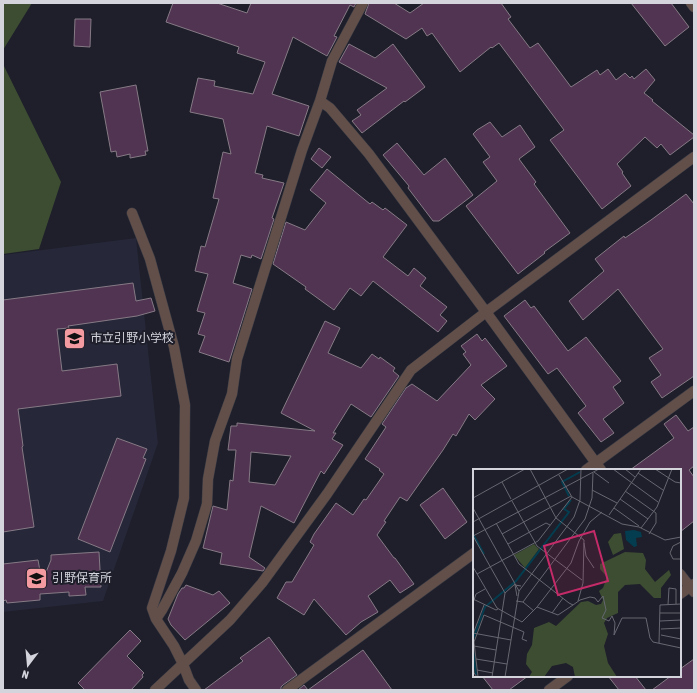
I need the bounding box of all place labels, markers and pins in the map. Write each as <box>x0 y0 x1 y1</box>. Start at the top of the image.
school or university icon: 市立引野小学校 <box>62 325 88 351</box>
place label: 市立引野小学校 <box>90 331 174 345</box>
school or university icon: 引野保育所 <box>23 565 49 591</box>
place label: 引野保育所 <box>52 571 112 585</box>

